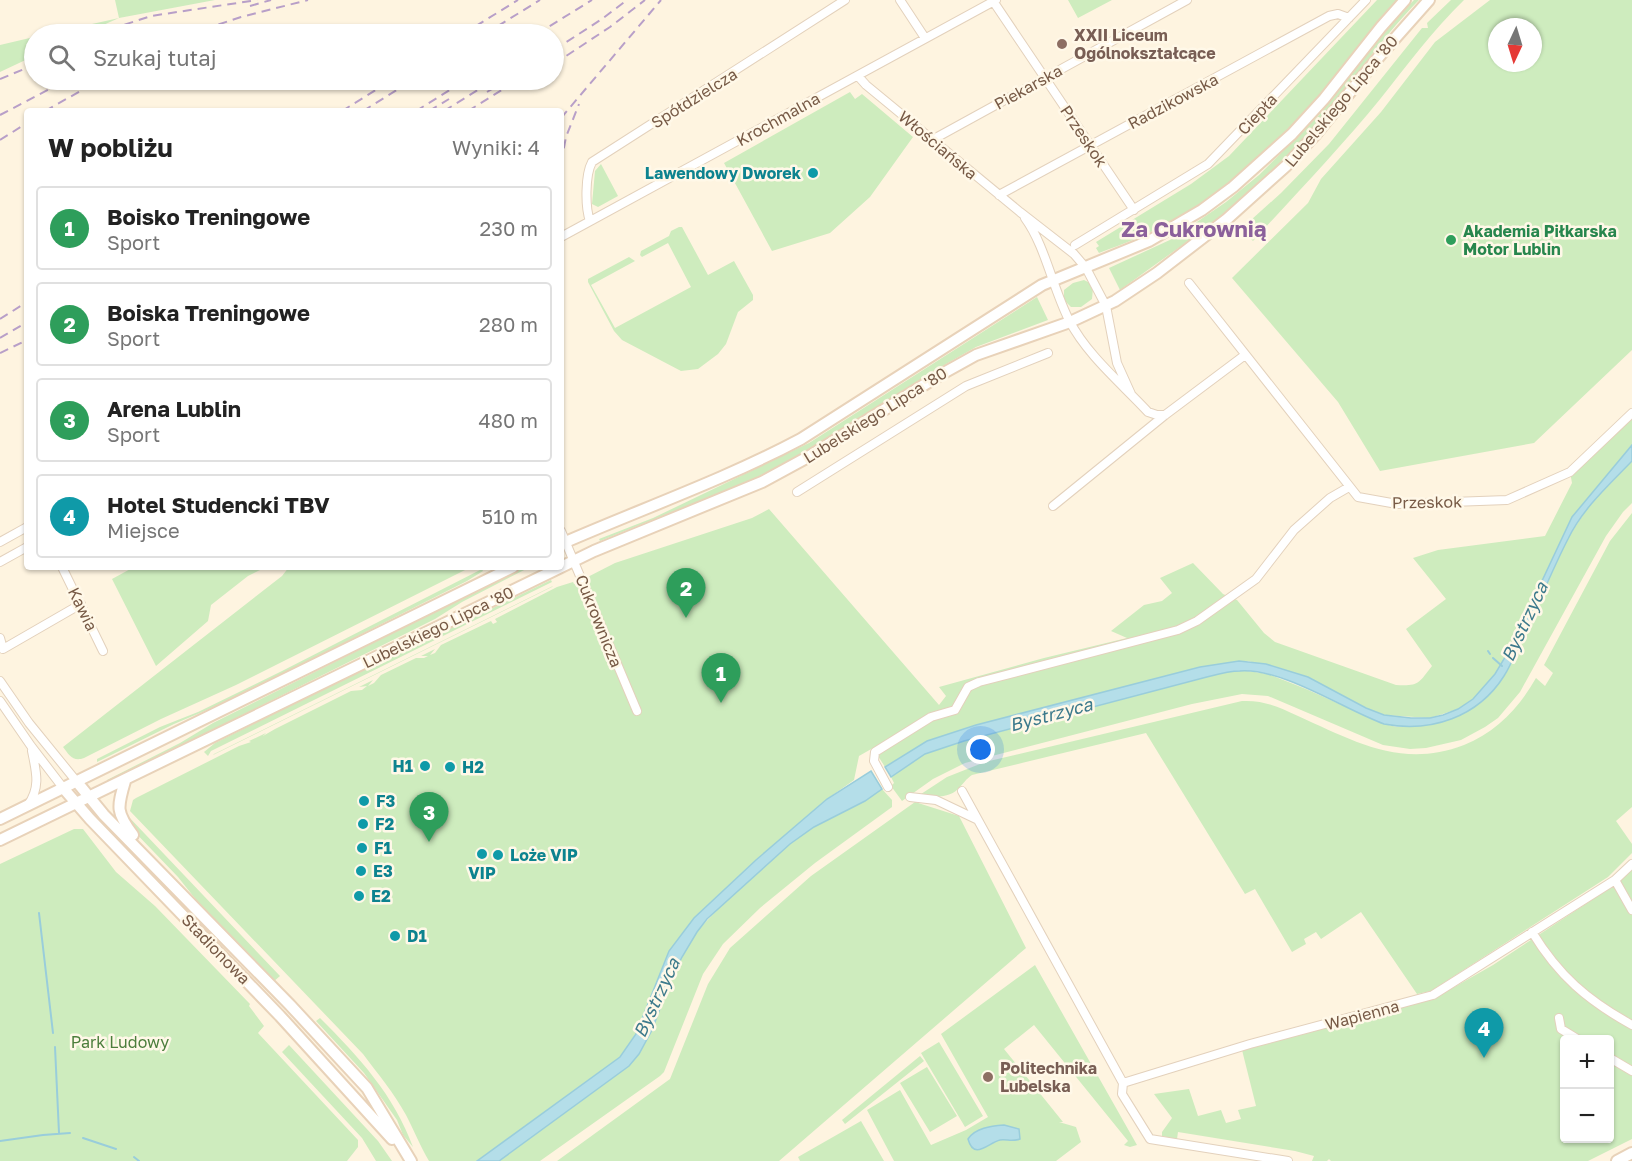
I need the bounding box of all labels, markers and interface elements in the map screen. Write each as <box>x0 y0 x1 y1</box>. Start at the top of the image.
north arrow <box>1488 18 1542 72</box>
search box <box>24 24 564 90</box>
place label: XXII Liceum Ogólnokształcące <box>1074 25 1216 63</box>
street label: Lubelskiego Lipca '80 <box>1280 31 1402 171</box>
marker: XXII Liceum Ogólnokształcące <box>1055 37 1069 51</box>
icon: search <box>45 41 78 74</box>
text: Szukaj tutaj <box>93 44 217 71</box>
street label: Piekarska <box>991 60 1065 114</box>
street label: Spółdzielcza <box>647 64 741 132</box>
street label: Radzikowska <box>1124 69 1222 133</box>
street label: Krochmalna <box>733 88 823 150</box>
street label: Ciepła <box>1233 89 1281 139</box>
street label: Przeskok <box>1056 101 1112 171</box>
street label: Włościańska <box>895 106 981 184</box>
text: W pobliżu <box>48 132 173 163</box>
text: Wyniki: 4 <box>452 135 540 159</box>
place label: Lawendowy Dworek <box>645 163 802 183</box>
marker: Lawendowy Dworek <box>806 166 820 180</box>
text: Boisko Treningowe <box>107 203 310 230</box>
district label: Za Cukrownią <box>1121 215 1267 242</box>
text: 1 <box>64 216 75 240</box>
text: 230 m <box>480 216 538 240</box>
place label: Akademia Piłkarska Motor Lublin <box>1463 221 1617 259</box>
text: Sport <box>107 230 160 254</box>
marker: Akademia Piłkarska Motor Lublin <box>1444 233 1458 247</box>
text: Boiska Treningowe <box>107 299 310 326</box>
text: 2 <box>63 312 76 336</box>
text: 280 m <box>479 312 538 336</box>
text: Sport <box>107 326 160 350</box>
street label: Lubelskiego Lipca '80 <box>800 363 950 467</box>
text: Arena Lublin <box>107 395 241 422</box>
text: 3 <box>63 408 76 432</box>
text: 480 m <box>479 408 538 432</box>
text: Sport <box>107 422 160 446</box>
text: Hotel Studencki TBV <box>107 491 330 518</box>
street label: Przeskok <box>1392 491 1462 513</box>
text: 4 <box>63 504 76 528</box>
text: 510 m <box>482 504 538 528</box>
text: Miejsce <box>107 518 180 542</box>
pin: 2 <box>666 568 706 618</box>
street label: Cukrownicza <box>571 572 627 670</box>
water label: Bystrzyca <box>1496 578 1552 665</box>
street label: Lubelskiego Lipca '80 <box>359 582 517 672</box>
street label: Kawia <box>64 584 102 634</box>
pin: 1 <box>702 654 740 703</box>
water label: Bystrzyca <box>1007 692 1095 736</box>
your location <box>966 735 995 764</box>
place label: H1 <box>393 756 413 776</box>
place label: H2 <box>462 757 484 777</box>
marker: H1 <box>418 759 432 773</box>
marker: H2 <box>443 760 457 774</box>
place label: F3 <box>376 791 396 811</box>
pin: 3 <box>410 792 448 842</box>
marker: F3 <box>357 794 371 808</box>
place label: F2 <box>375 814 395 834</box>
marker: F2 <box>356 817 370 831</box>
place label: F1 <box>374 838 392 858</box>
marker: F1 <box>355 841 369 855</box>
place label: Loże VIP <box>510 845 578 865</box>
marker: VIP <box>475 847 489 861</box>
marker: Loże VIP <box>491 848 505 862</box>
place label: E3 <box>373 861 393 881</box>
place label: VIP <box>468 863 496 883</box>
marker: E3 <box>354 864 368 878</box>
place label: E2 <box>371 886 391 906</box>
marker: E2 <box>352 889 366 903</box>
street label: Stadionowa <box>178 910 254 988</box>
place label: D1 <box>407 926 427 946</box>
marker: D1 <box>388 929 402 943</box>
water label: Bystrzyca <box>628 954 684 1041</box>
street label: Wapienna <box>1323 996 1401 1034</box>
pin: 4 <box>1464 1008 1504 1058</box>
park label: Park Ludowy <box>71 1032 169 1052</box>
map controls <box>1560 1035 1614 1143</box>
button: + <box>1560 1035 1614 1089</box>
place label: Politechnika Lubelska <box>1000 1058 1097 1096</box>
marker: Politechnika Lubelska <box>981 1070 995 1084</box>
button: − <box>1560 1089 1614 1143</box>

